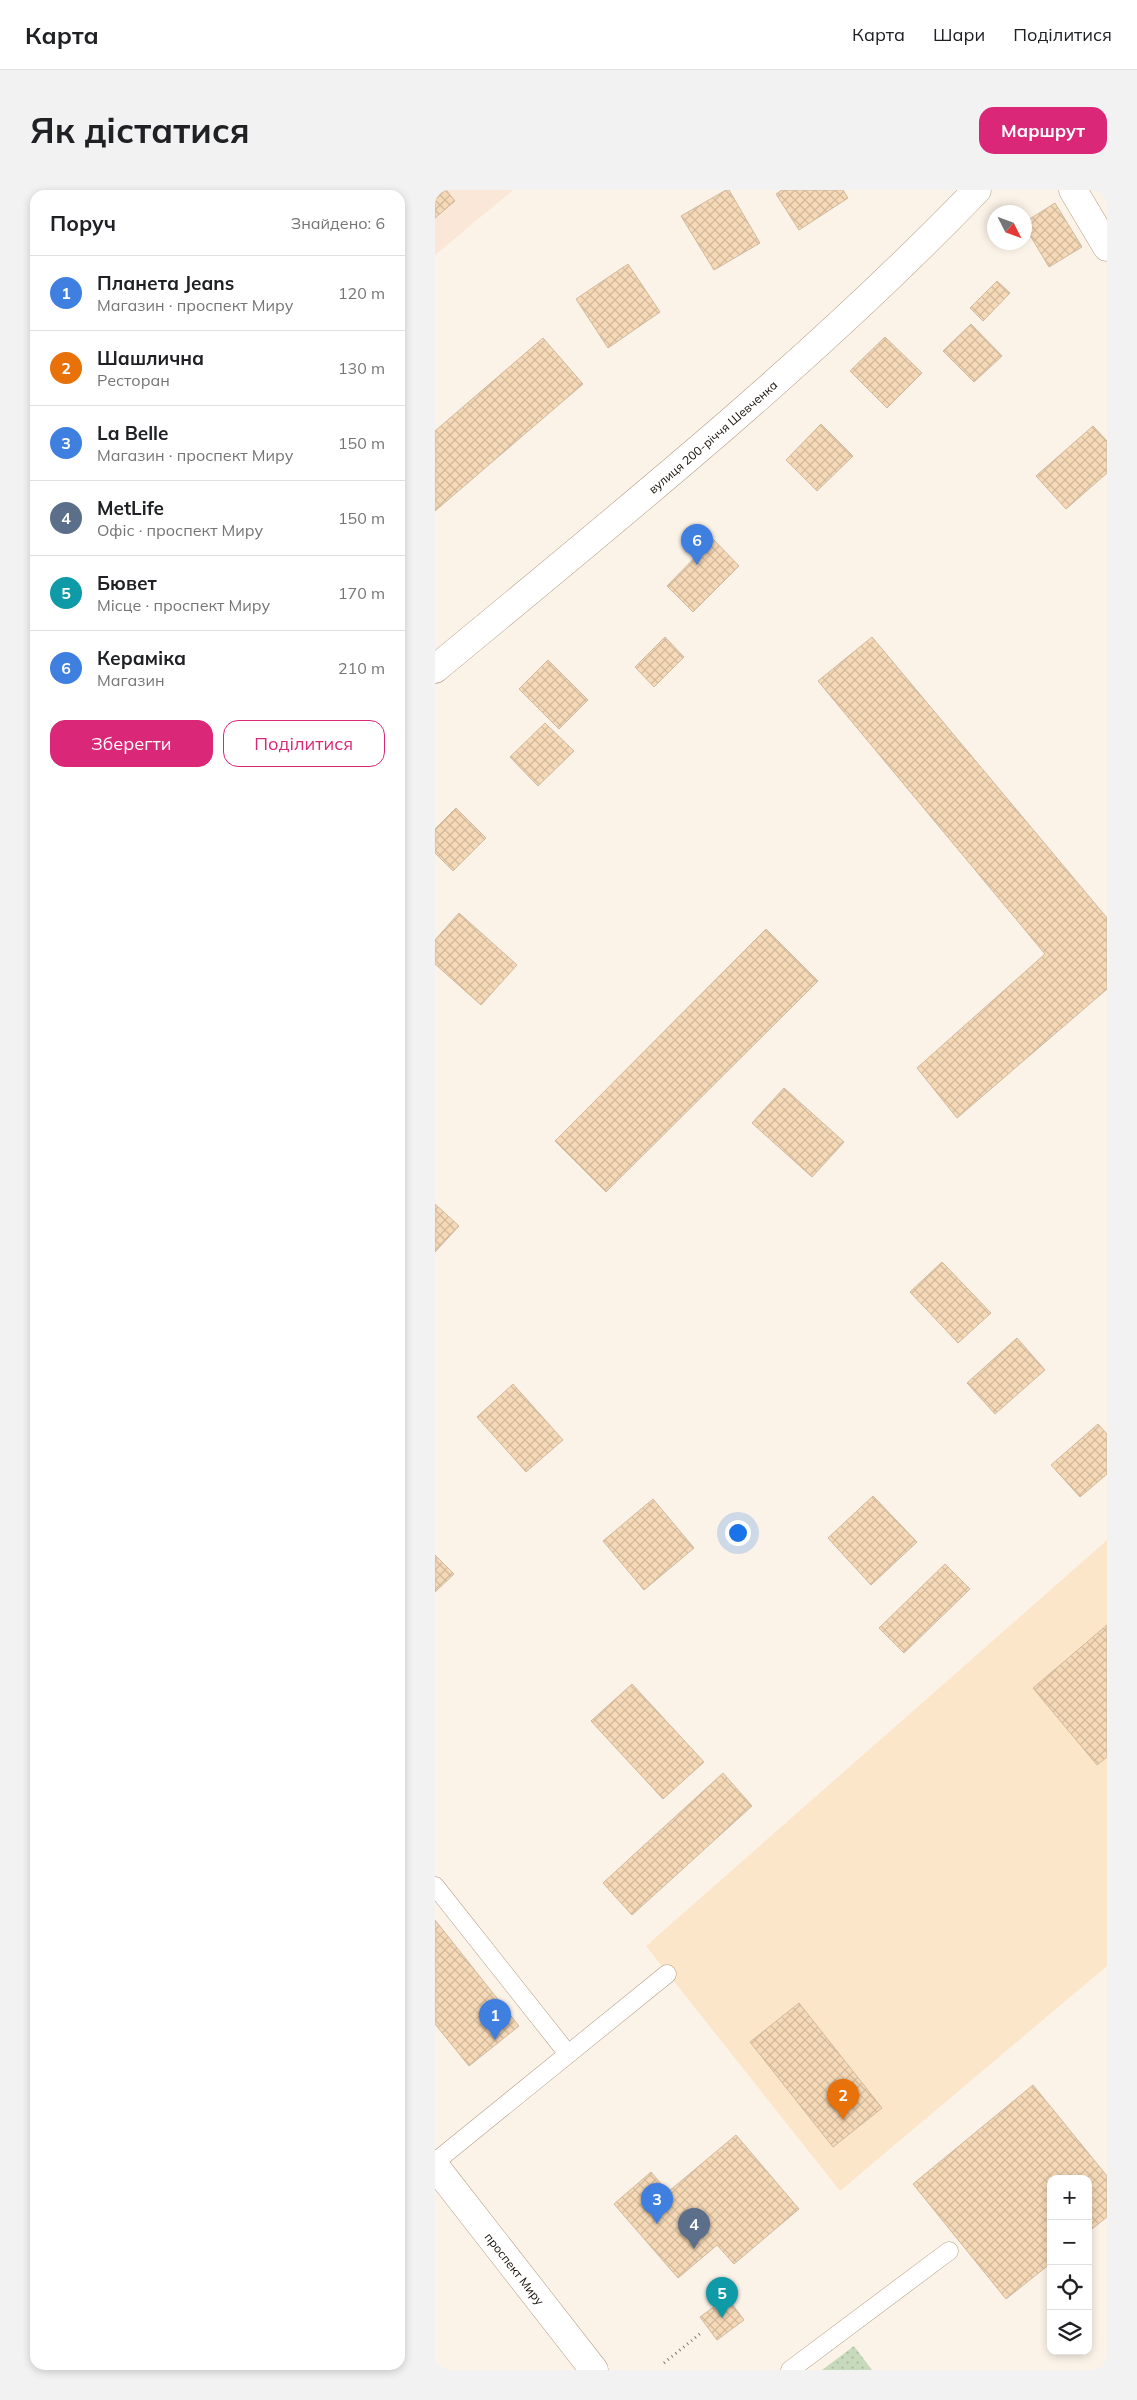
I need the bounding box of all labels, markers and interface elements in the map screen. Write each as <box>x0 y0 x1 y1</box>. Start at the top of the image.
text: Карта <box>25 20 99 50</box>
text: Карта <box>852 23 905 46</box>
text: Шари <box>933 23 985 46</box>
text: Поділитися <box>1013 23 1112 46</box>
button: Маршрут <box>979 107 1107 154</box>
text: Як дістатися <box>30 108 250 152</box>
north arrow <box>987 205 1032 250</box>
text: Поруч <box>50 210 116 236</box>
text: Знайдено: 6 <box>291 213 385 233</box>
text: Планета Jeans <box>97 271 234 295</box>
text: 1 <box>61 283 71 303</box>
text: 120 m <box>338 283 385 303</box>
text: Магазин · проспект Миру <box>97 295 293 315</box>
text: Шашлична <box>97 346 204 370</box>
text: 2 <box>61 358 71 378</box>
text: 130 m <box>338 358 385 378</box>
text: Ресторан <box>97 370 170 390</box>
street label: вулиця 200-річчя Шевченка <box>645 377 780 496</box>
text: La Belle <box>97 421 168 445</box>
text: 3 <box>61 433 71 453</box>
text: 150 m <box>338 433 385 453</box>
text: Магазин · проспект Миру <box>97 445 293 465</box>
text: MetLife <box>97 496 164 520</box>
text: 4 <box>61 508 71 528</box>
text: 150 m <box>338 508 385 528</box>
text: Офіс · проспект Миру <box>97 520 263 540</box>
pin: 6 <box>681 524 713 565</box>
text: Бювет <box>97 571 157 595</box>
text: 5 <box>61 583 71 603</box>
text: 170 m <box>338 583 385 603</box>
text: Місце · проспект Миру <box>97 595 270 615</box>
text: Кераміка <box>97 646 186 670</box>
text: 6 <box>61 658 71 678</box>
text: 210 m <box>338 658 385 678</box>
text: Магазин <box>97 670 165 690</box>
button: Зберегти <box>50 720 213 767</box>
button: Поділитися <box>223 720 385 767</box>
your location <box>725 1520 751 1546</box>
pin: 1 <box>479 1999 511 2040</box>
pin: 2 <box>827 2079 859 2120</box>
map controls <box>1047 2175 1092 2355</box>
button: + <box>1047 2175 1092 2220</box>
pin: 3 <box>641 2183 673 2224</box>
pin: 4 <box>678 2208 710 2249</box>
button: − <box>1047 2220 1092 2265</box>
street label: проспект Миру <box>482 2229 548 2308</box>
button: locate <box>1047 2265 1092 2310</box>
pin: 5 <box>706 2277 738 2318</box>
button: layers <box>1047 2310 1092 2355</box>

